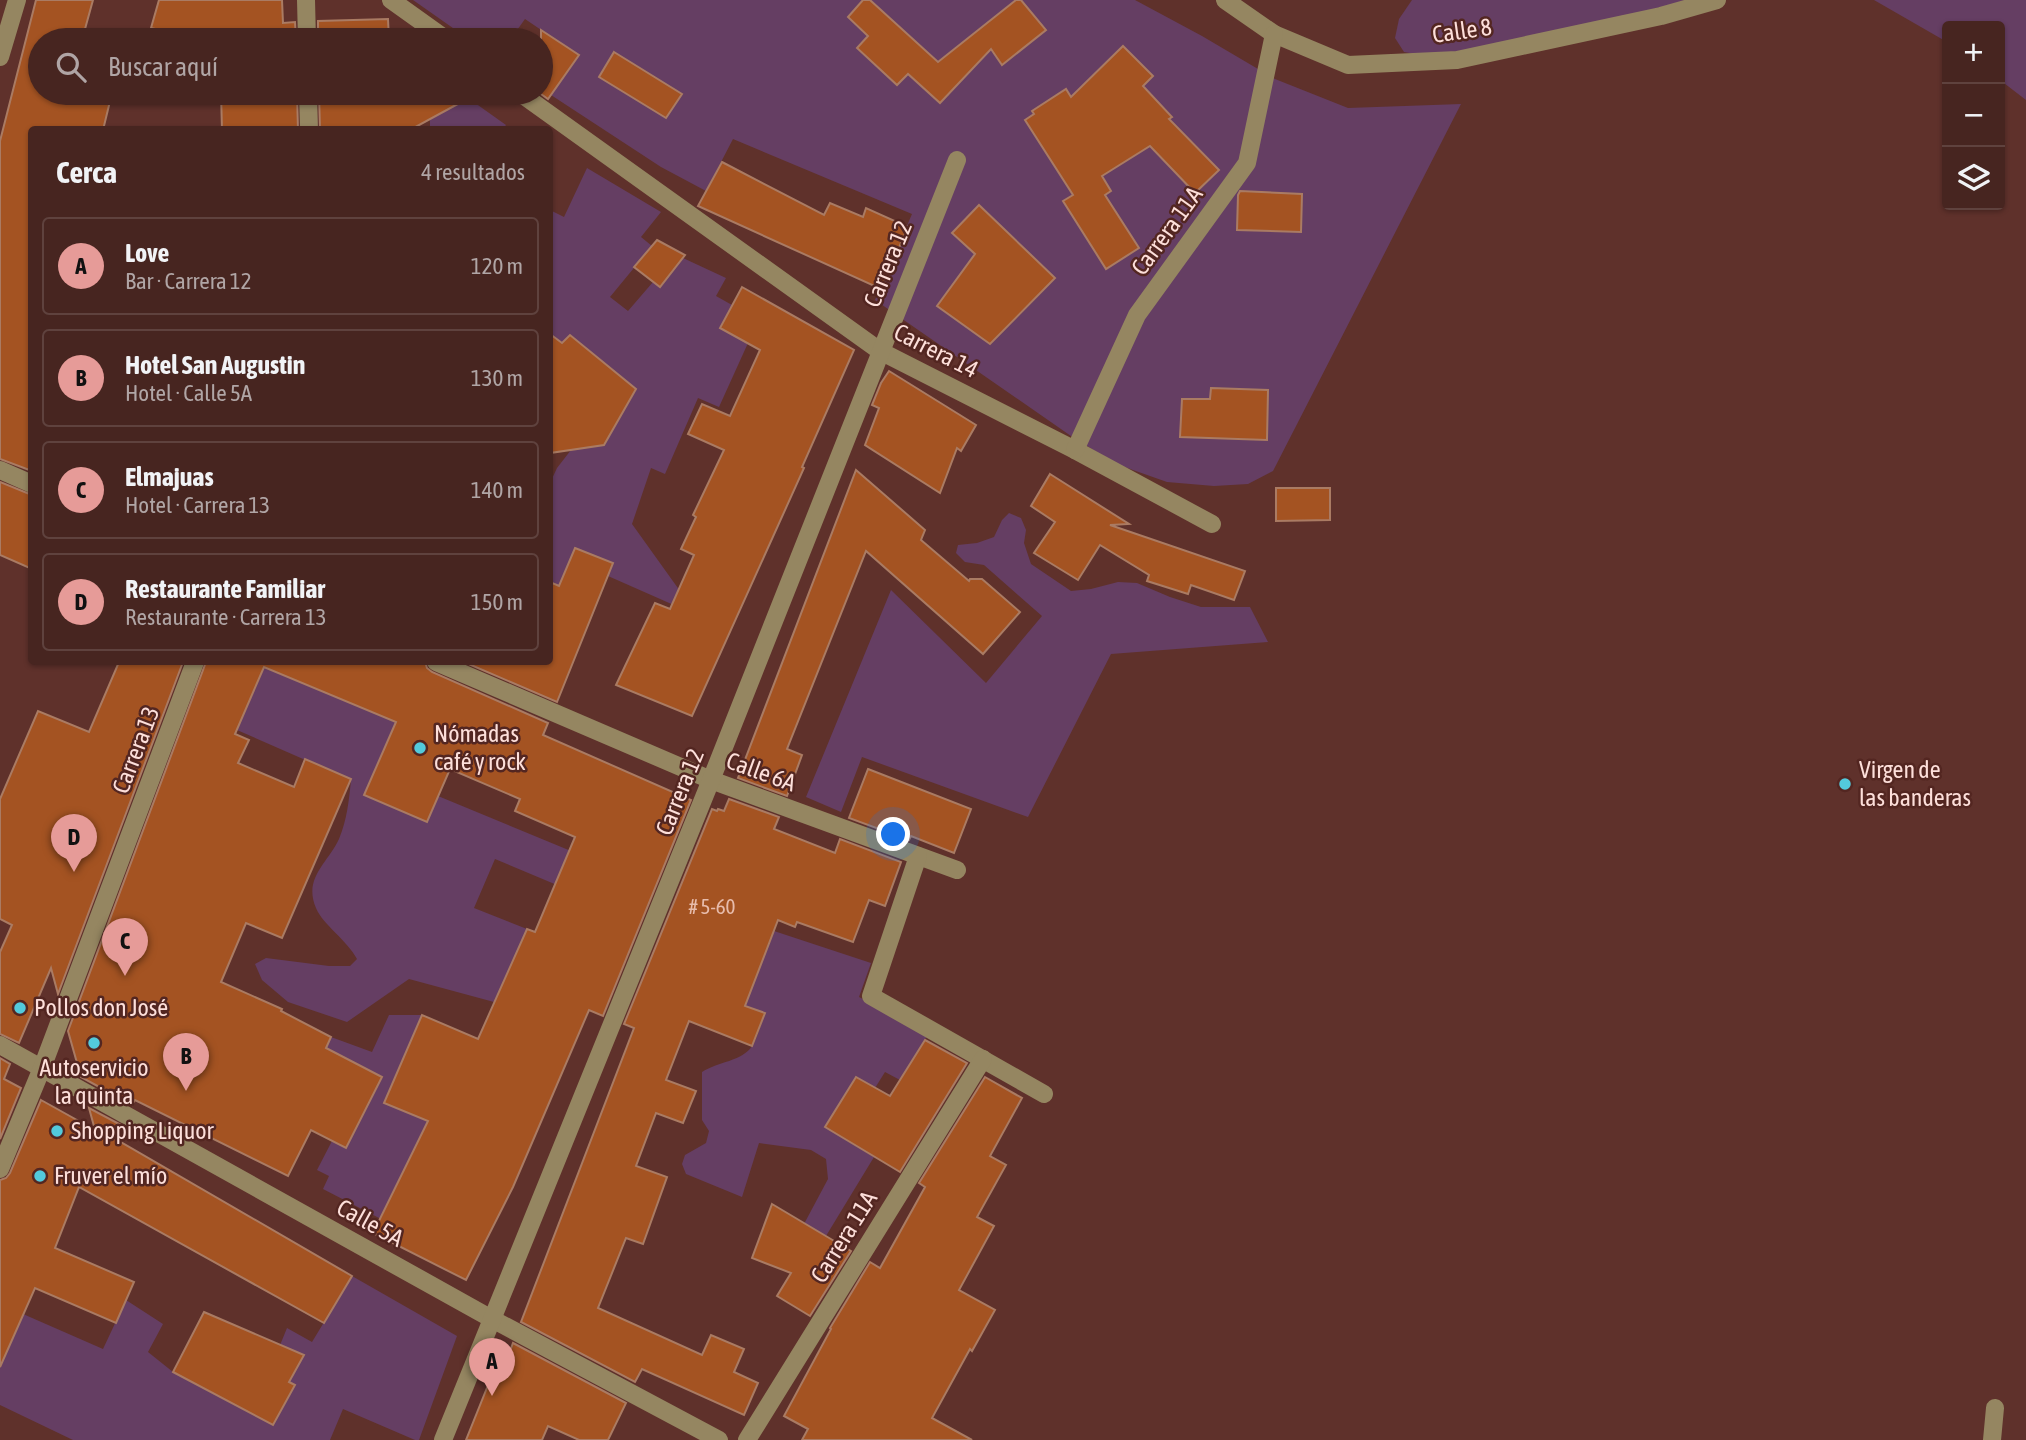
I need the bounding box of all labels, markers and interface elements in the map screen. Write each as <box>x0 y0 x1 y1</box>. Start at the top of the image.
street label: Calle 8 <box>1430 13 1493 48</box>
map controls <box>1942 21 2005 210</box>
button: + <box>1942 21 2005 84</box>
search box <box>28 28 553 105</box>
icon: search <box>52 48 90 86</box>
text: Buscar aquí <box>108 52 218 82</box>
button: − <box>1942 84 2005 147</box>
button: layers <box>1942 147 2005 210</box>
text: Cerca <box>56 155 117 189</box>
text: 4 resultados <box>421 159 525 185</box>
street label: Carrera 11A <box>1126 181 1208 280</box>
street label: Carrera 12 <box>858 217 917 311</box>
text: Love <box>125 238 169 268</box>
text: A <box>75 253 87 279</box>
text: 120 m <box>471 253 523 279</box>
text: Bar · Carrera 12 <box>125 268 251 294</box>
street label: Carrera 14 <box>890 318 983 383</box>
text: Hotel San Augustin <box>125 350 305 380</box>
text: B <box>76 365 86 391</box>
text: 130 m <box>471 365 523 391</box>
text: Hotel · Calle 5A <box>125 380 252 406</box>
text: Elmajuas <box>125 462 214 492</box>
text: C <box>76 477 86 503</box>
text: 140 m <box>471 477 523 503</box>
text: Hotel · Carrera 13 <box>125 492 270 518</box>
text: Restaurante Familiar <box>125 574 325 604</box>
text: D <box>75 589 87 615</box>
text: 150 m <box>471 589 523 615</box>
text: Restaurante · Carrera 13 <box>125 604 327 630</box>
street label: Carrera 13 <box>107 703 164 797</box>
place label: Nómadas café y rock <box>434 720 526 775</box>
marker: Nómadas café y rock <box>412 740 428 756</box>
street label: Carrera 12 <box>650 745 709 839</box>
street label: Calle 6A <box>723 747 800 797</box>
place label: Virgen de las banderas <box>1859 756 1971 811</box>
marker: Virgen de las banderas <box>1837 776 1853 792</box>
pin: D <box>51 814 97 872</box>
your location <box>876 817 910 851</box>
house number: # 5-60 <box>689 894 736 918</box>
pin: C <box>102 918 148 976</box>
place label: Pollos don José <box>34 994 168 1021</box>
marker: Pollos don José <box>12 1000 28 1016</box>
pin: B <box>163 1033 209 1091</box>
marker: Autoservicio la quinta <box>86 1035 102 1051</box>
place label: Autoservicio la quinta <box>40 1054 148 1109</box>
place label: Shopping Liquor <box>71 1117 215 1144</box>
marker: Shopping Liquor <box>49 1123 65 1139</box>
place label: Fruver el mío <box>54 1162 167 1189</box>
marker: Fruver el mío <box>32 1168 48 1184</box>
street label: Carrera 11A <box>805 1186 882 1287</box>
street label: Calle 5A <box>332 1193 408 1252</box>
pin: A <box>469 1338 515 1396</box>

